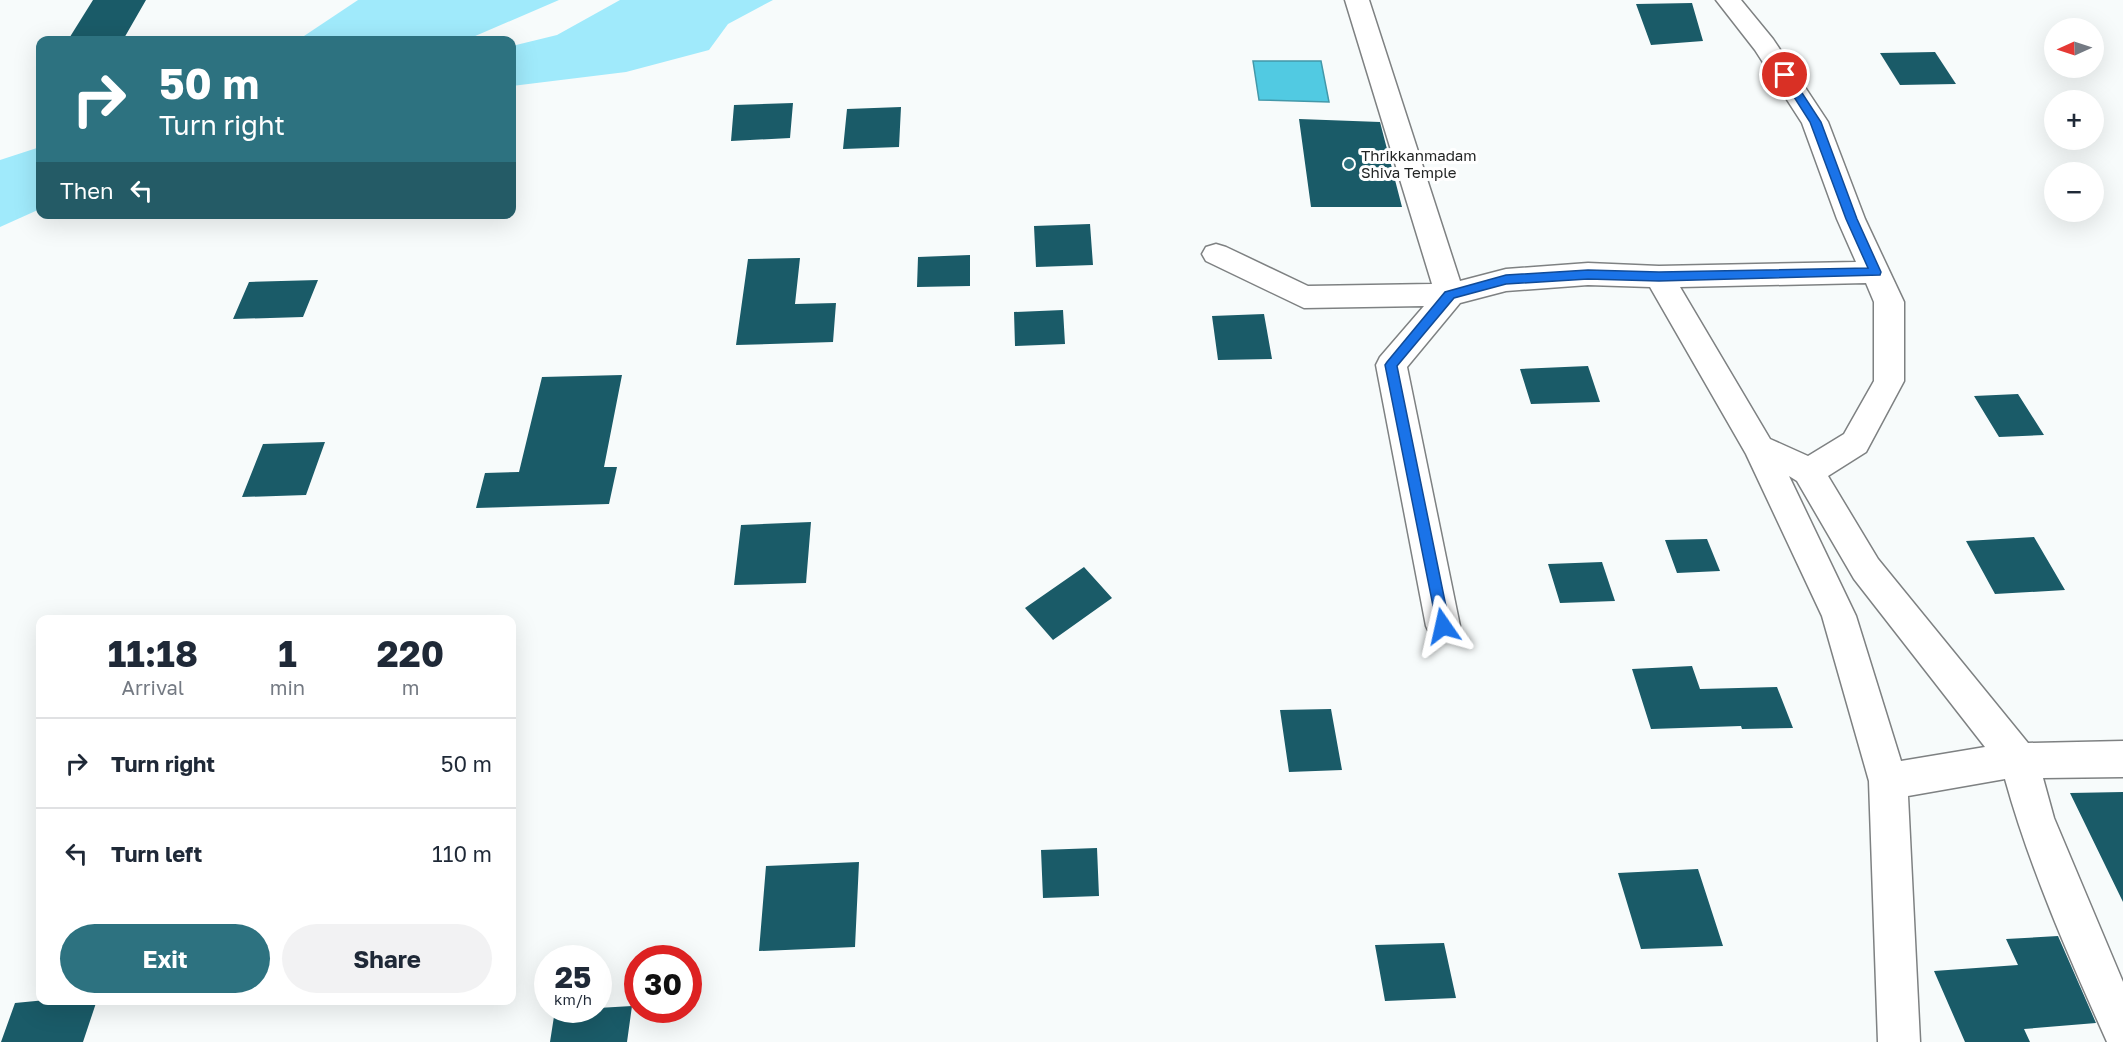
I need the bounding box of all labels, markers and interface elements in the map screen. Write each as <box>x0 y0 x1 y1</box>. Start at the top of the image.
north arrow <box>2044 18 2104 78</box>
map controls <box>2044 18 2104 222</box>
pin <box>1759 49 1810 100</box>
text: 50 m <box>159 58 259 108</box>
icon: arrive <box>1768 58 1801 91</box>
icon: right <box>60 60 138 138</box>
button: + <box>2044 90 2104 150</box>
text: Turn right <box>159 109 285 141</box>
place label: Thrikkanmadam Shiva Temple <box>1361 146 1477 181</box>
marker: Thrikkanmadam Shiva Temple <box>1342 157 1356 171</box>
button: − <box>2044 162 2104 222</box>
icon: left <box>125 174 158 207</box>
text: Then <box>60 177 113 204</box>
position arrow <box>1411 594 1475 658</box>
text: 11:18 <box>108 632 198 675</box>
text: 1 <box>278 632 297 675</box>
text: 220 <box>377 632 444 675</box>
text: Arrival <box>122 675 184 699</box>
text: min <box>270 675 305 699</box>
text: m <box>402 675 419 699</box>
icon: right <box>60 747 93 780</box>
text: Turn right <box>111 750 215 777</box>
text: 50 m <box>441 750 492 777</box>
icon: left <box>60 837 93 870</box>
text: Turn left <box>111 840 202 867</box>
text: 110 m <box>432 840 492 867</box>
button: Exit <box>60 924 270 993</box>
button: Share <box>282 924 492 993</box>
speed limit sign: 30 <box>624 945 702 1023</box>
text: 25 <box>555 959 591 995</box>
text: km/h <box>554 990 592 1008</box>

